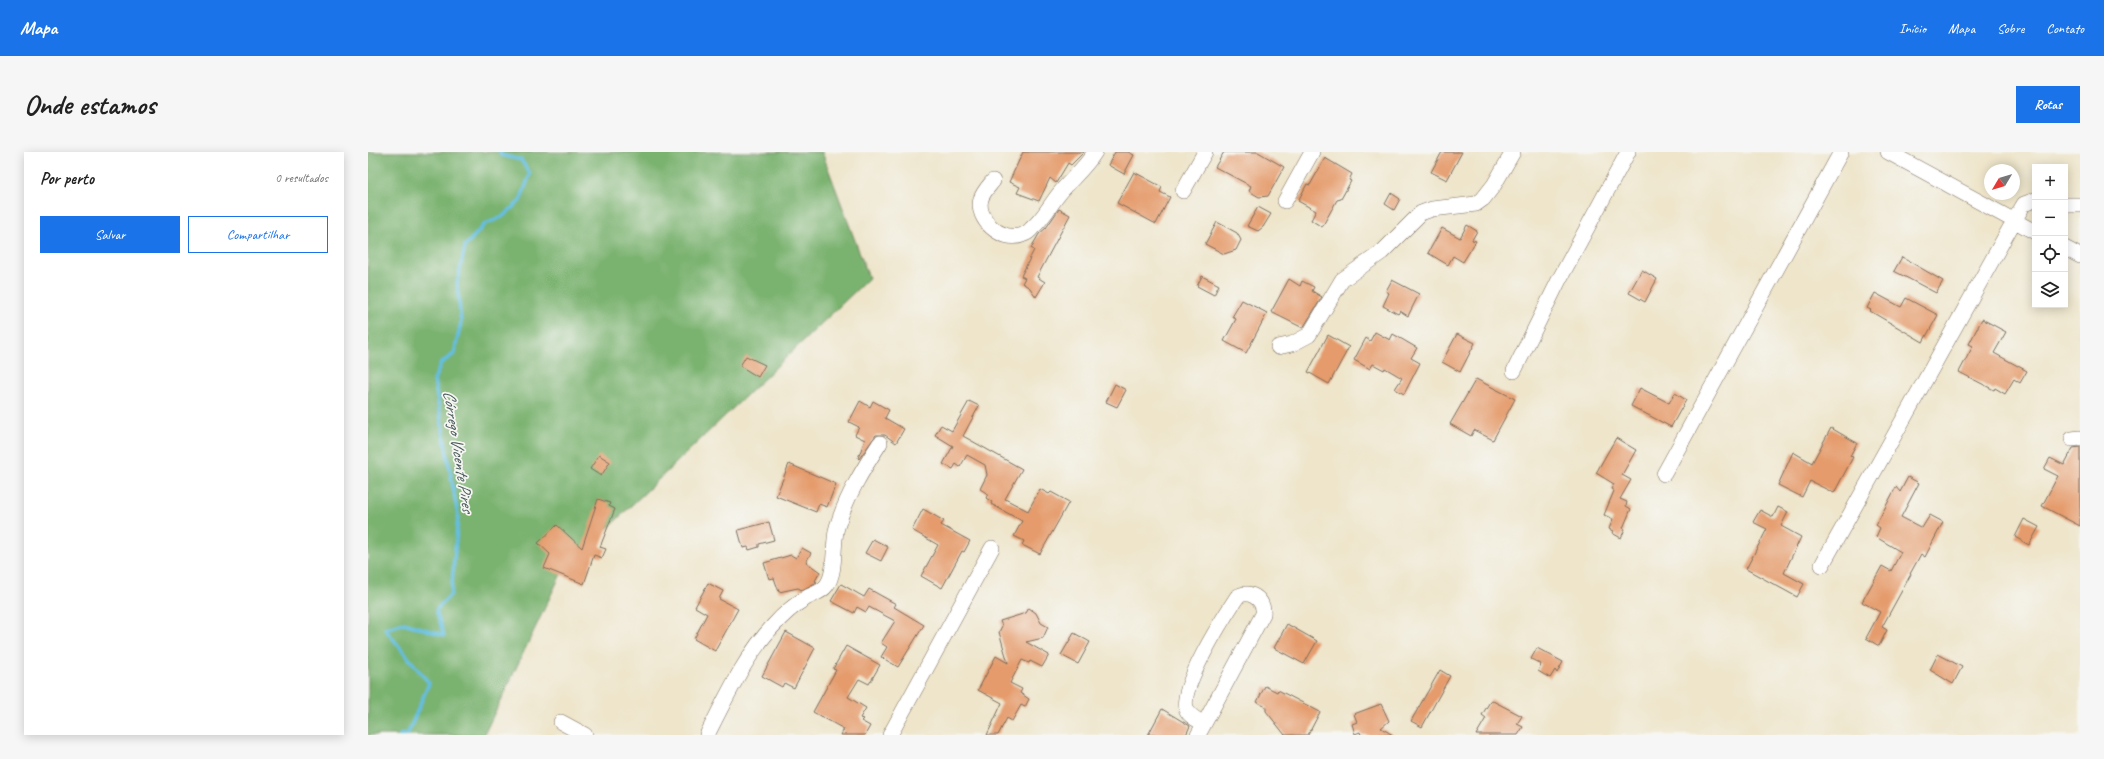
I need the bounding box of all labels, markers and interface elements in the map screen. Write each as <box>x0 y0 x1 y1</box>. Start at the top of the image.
text: Mapa <box>20 16 57 40</box>
text: Início <box>1899 20 1926 37</box>
text: Mapa <box>1948 20 1975 37</box>
text: Sobre <box>1997 20 2024 37</box>
text: Contato <box>2046 20 2084 37</box>
button: Rotas <box>2016 86 2080 123</box>
text: Onde estamos <box>24 87 156 122</box>
north arrow <box>1984 164 2020 200</box>
map controls <box>2032 164 2068 308</box>
button: + <box>2032 164 2068 200</box>
text: Por perto <box>40 168 94 189</box>
text: 0 resultados <box>275 170 328 186</box>
button: − <box>2032 200 2068 236</box>
button: Salvar <box>40 216 180 253</box>
button: Compartilhar <box>188 216 328 253</box>
button: locate <box>2032 236 2068 272</box>
button: layers <box>2032 272 2068 308</box>
water label: Córrego Vicente Pires <box>439 389 479 516</box>

